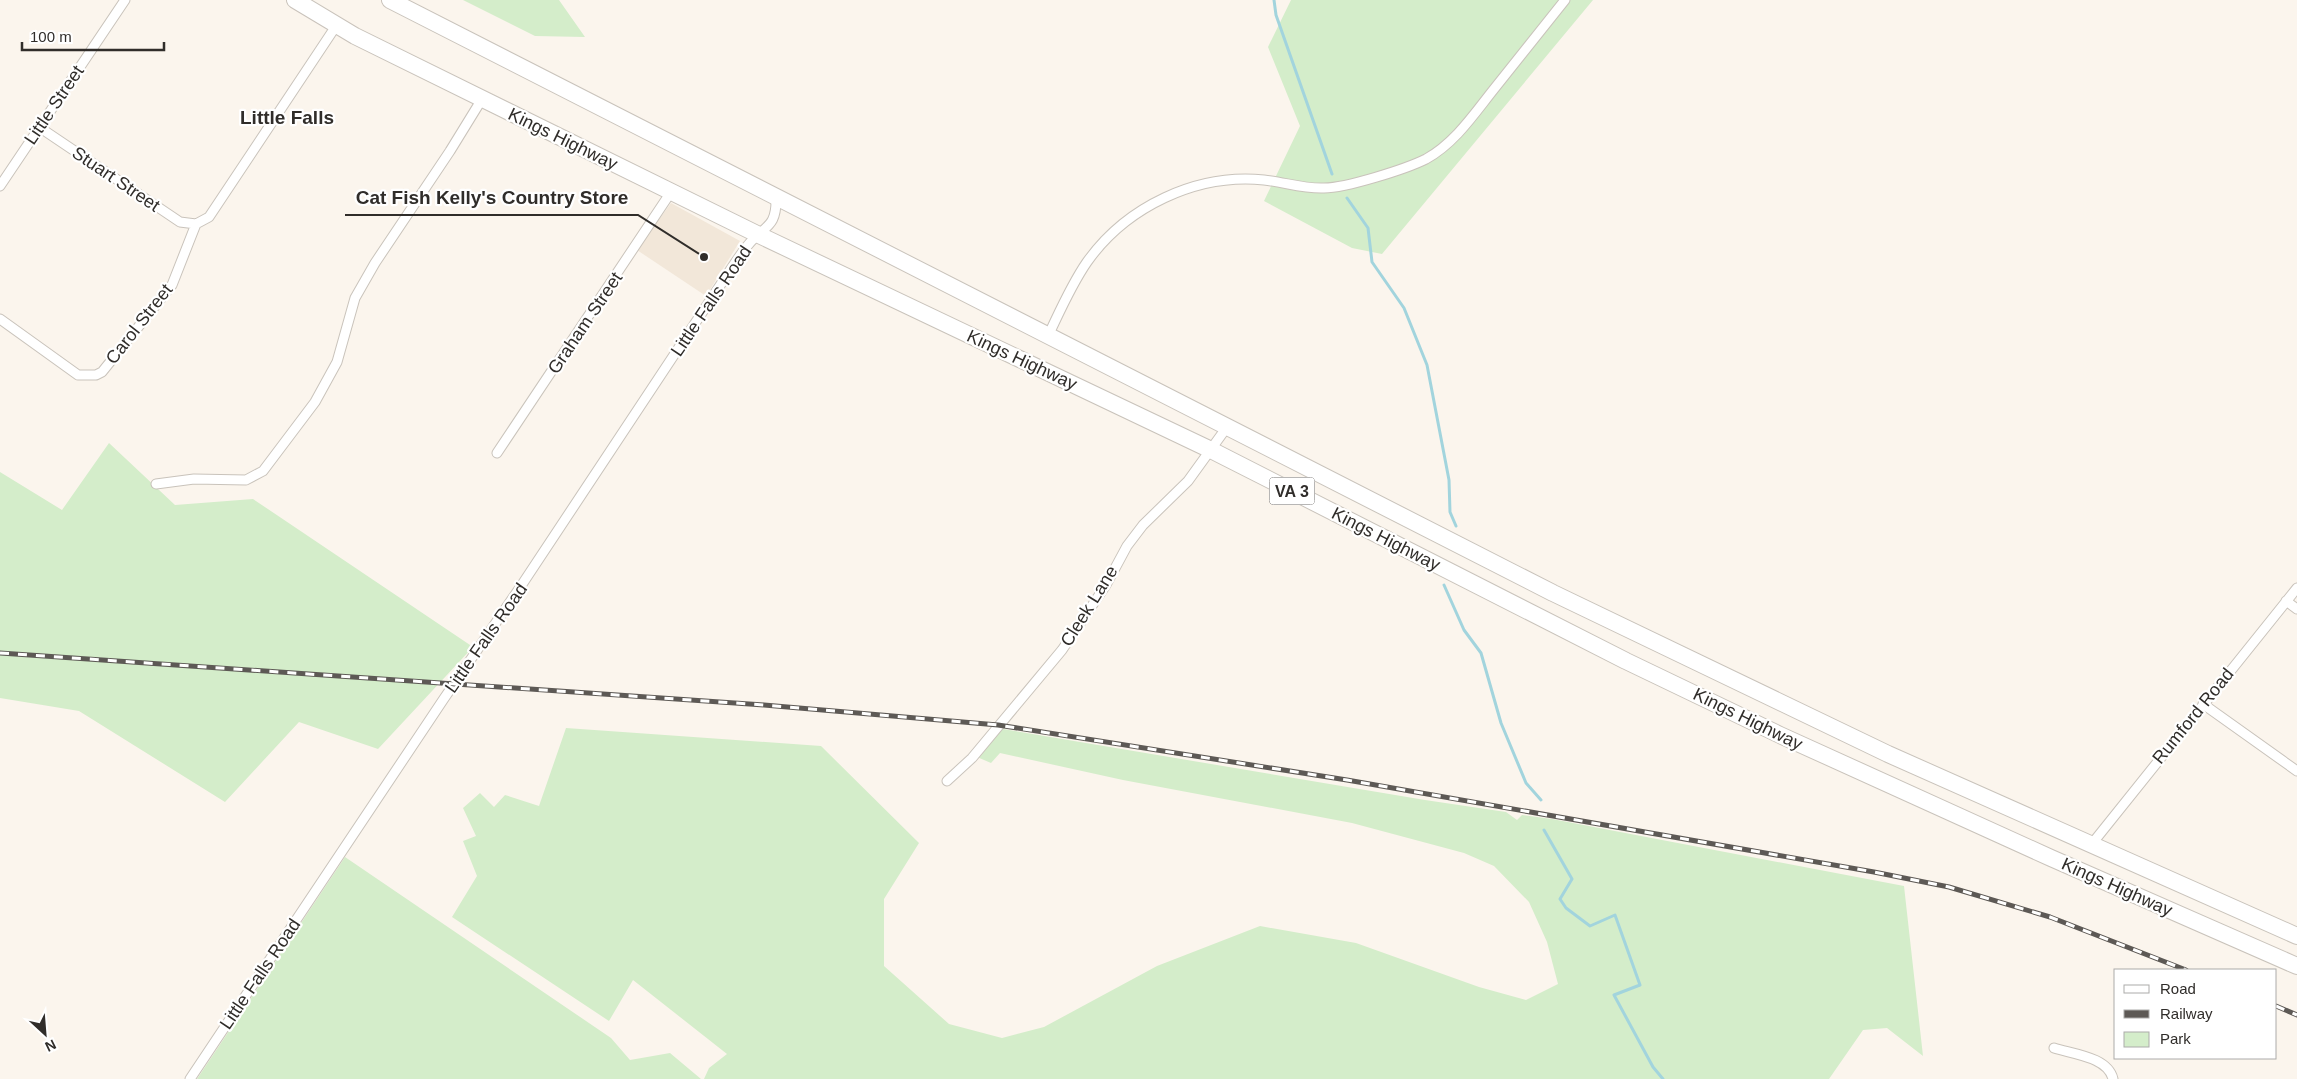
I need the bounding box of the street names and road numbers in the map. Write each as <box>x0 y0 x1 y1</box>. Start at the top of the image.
street label: Little Street <box>20 62 88 148</box>
street label: Kings Highway <box>505 104 621 174</box>
street label: Stuart Street <box>69 142 163 216</box>
street label: Little Falls Road <box>667 242 755 360</box>
street label: Graham Street <box>544 268 626 378</box>
street label: Carol Street <box>102 280 176 368</box>
street label: Kings Highway <box>964 326 1080 394</box>
road number: VA 3 <box>1270 478 1314 504</box>
street label: Kings Highway <box>1328 503 1444 575</box>
street label: Cleek Lane <box>1056 562 1122 650</box>
street label: Little Falls Road <box>441 579 531 697</box>
street label: Rumford Road <box>2148 664 2238 768</box>
street label: Kings Highway <box>1690 684 1806 754</box>
street label: Kings Highway <box>2059 854 2175 920</box>
street label: Little Falls Road <box>216 915 304 1033</box>

